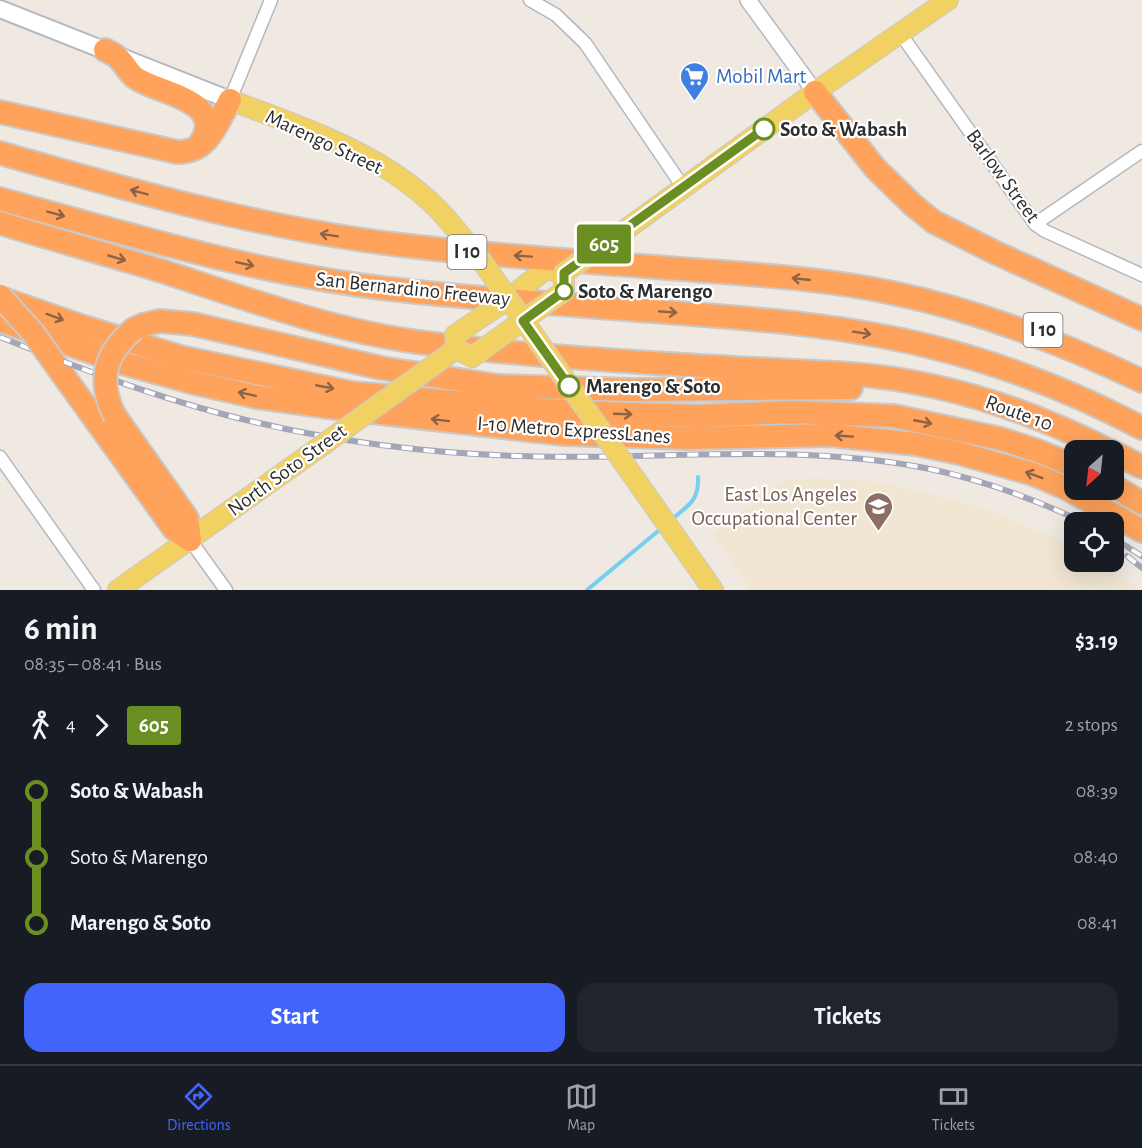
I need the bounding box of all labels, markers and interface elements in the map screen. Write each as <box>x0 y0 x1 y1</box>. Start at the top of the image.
supermarket icon: Mobil Mart <box>679 60 711 102</box>
place label: Mobil Mart <box>716 66 807 87</box>
street label: Marengo Street <box>262 106 386 178</box>
marker: Soto & Wabash <box>753 118 775 140</box>
place label: Soto & Wabash <box>780 119 907 140</box>
street label: Barlow Street <box>962 125 1044 227</box>
one-way arrow <box>130 186 149 197</box>
one-way arrow <box>47 209 66 221</box>
line badge: 605 <box>570 224 638 264</box>
one-way arrow <box>320 230 339 241</box>
text: 605 <box>589 234 619 255</box>
road number: I 10 <box>448 235 486 269</box>
one-way arrow <box>513 251 533 262</box>
one-way arrow <box>107 253 126 264</box>
one-way arrow <box>235 258 254 270</box>
street label: San Bernardino Freeway <box>315 268 511 310</box>
one-way arrow <box>791 273 811 284</box>
place label: Soto & Marengo <box>578 281 713 302</box>
marker: Soto & Marengo <box>555 282 573 300</box>
one-way arrow <box>657 307 677 318</box>
one-way arrow <box>45 313 64 324</box>
road number: I 10 <box>1024 313 1062 347</box>
one-way arrow <box>851 327 871 338</box>
marker: Marengo & Soto <box>558 375 580 397</box>
place label: Marengo & Soto <box>586 376 721 397</box>
one-way arrow <box>314 382 334 393</box>
one-way arrow <box>237 388 256 400</box>
street label: Route 10 <box>983 391 1055 435</box>
one-way arrow <box>613 408 633 420</box>
street label: I-10 Metro ExpressLanes <box>477 413 671 447</box>
one-way arrow <box>430 414 450 425</box>
one-way arrow <box>913 416 932 428</box>
street label: North Soto Street <box>224 420 351 520</box>
one-way arrow <box>834 430 854 441</box>
north arrow <box>1064 440 1124 500</box>
map controls <box>1064 440 1124 572</box>
one-way arrow <box>1025 469 1044 480</box>
place label: East Los Angeles Occupational Center <box>691 484 857 529</box>
school or university icon: East Los Angeles Occupational Center <box>862 490 894 532</box>
button: locate <box>1064 512 1124 572</box>
text: 6 min <box>24 613 98 646</box>
text: $3.19 <box>1075 630 1118 652</box>
text: 08:35 – 08:41 · Bus <box>24 654 162 674</box>
icon: walk <box>24 709 57 742</box>
icon: forward <box>85 709 118 742</box>
text: 4 <box>66 715 76 735</box>
text: 605 <box>139 715 169 736</box>
text: 2 stops <box>1065 715 1118 735</box>
text: Soto & Wabash <box>70 780 203 802</box>
text: 08:39 <box>1076 781 1118 801</box>
text: Soto & Marengo <box>70 846 208 868</box>
text: 08:40 <box>1073 847 1118 867</box>
text: Marengo & Soto <box>70 912 211 934</box>
text: 08:41 <box>1077 913 1118 933</box>
button: Start <box>24 983 565 1052</box>
button: Tickets <box>577 983 1118 1052</box>
tab: Directions <box>167 1080 231 1135</box>
tab: Map <box>565 1080 598 1135</box>
tab: Tickets <box>932 1080 975 1135</box>

